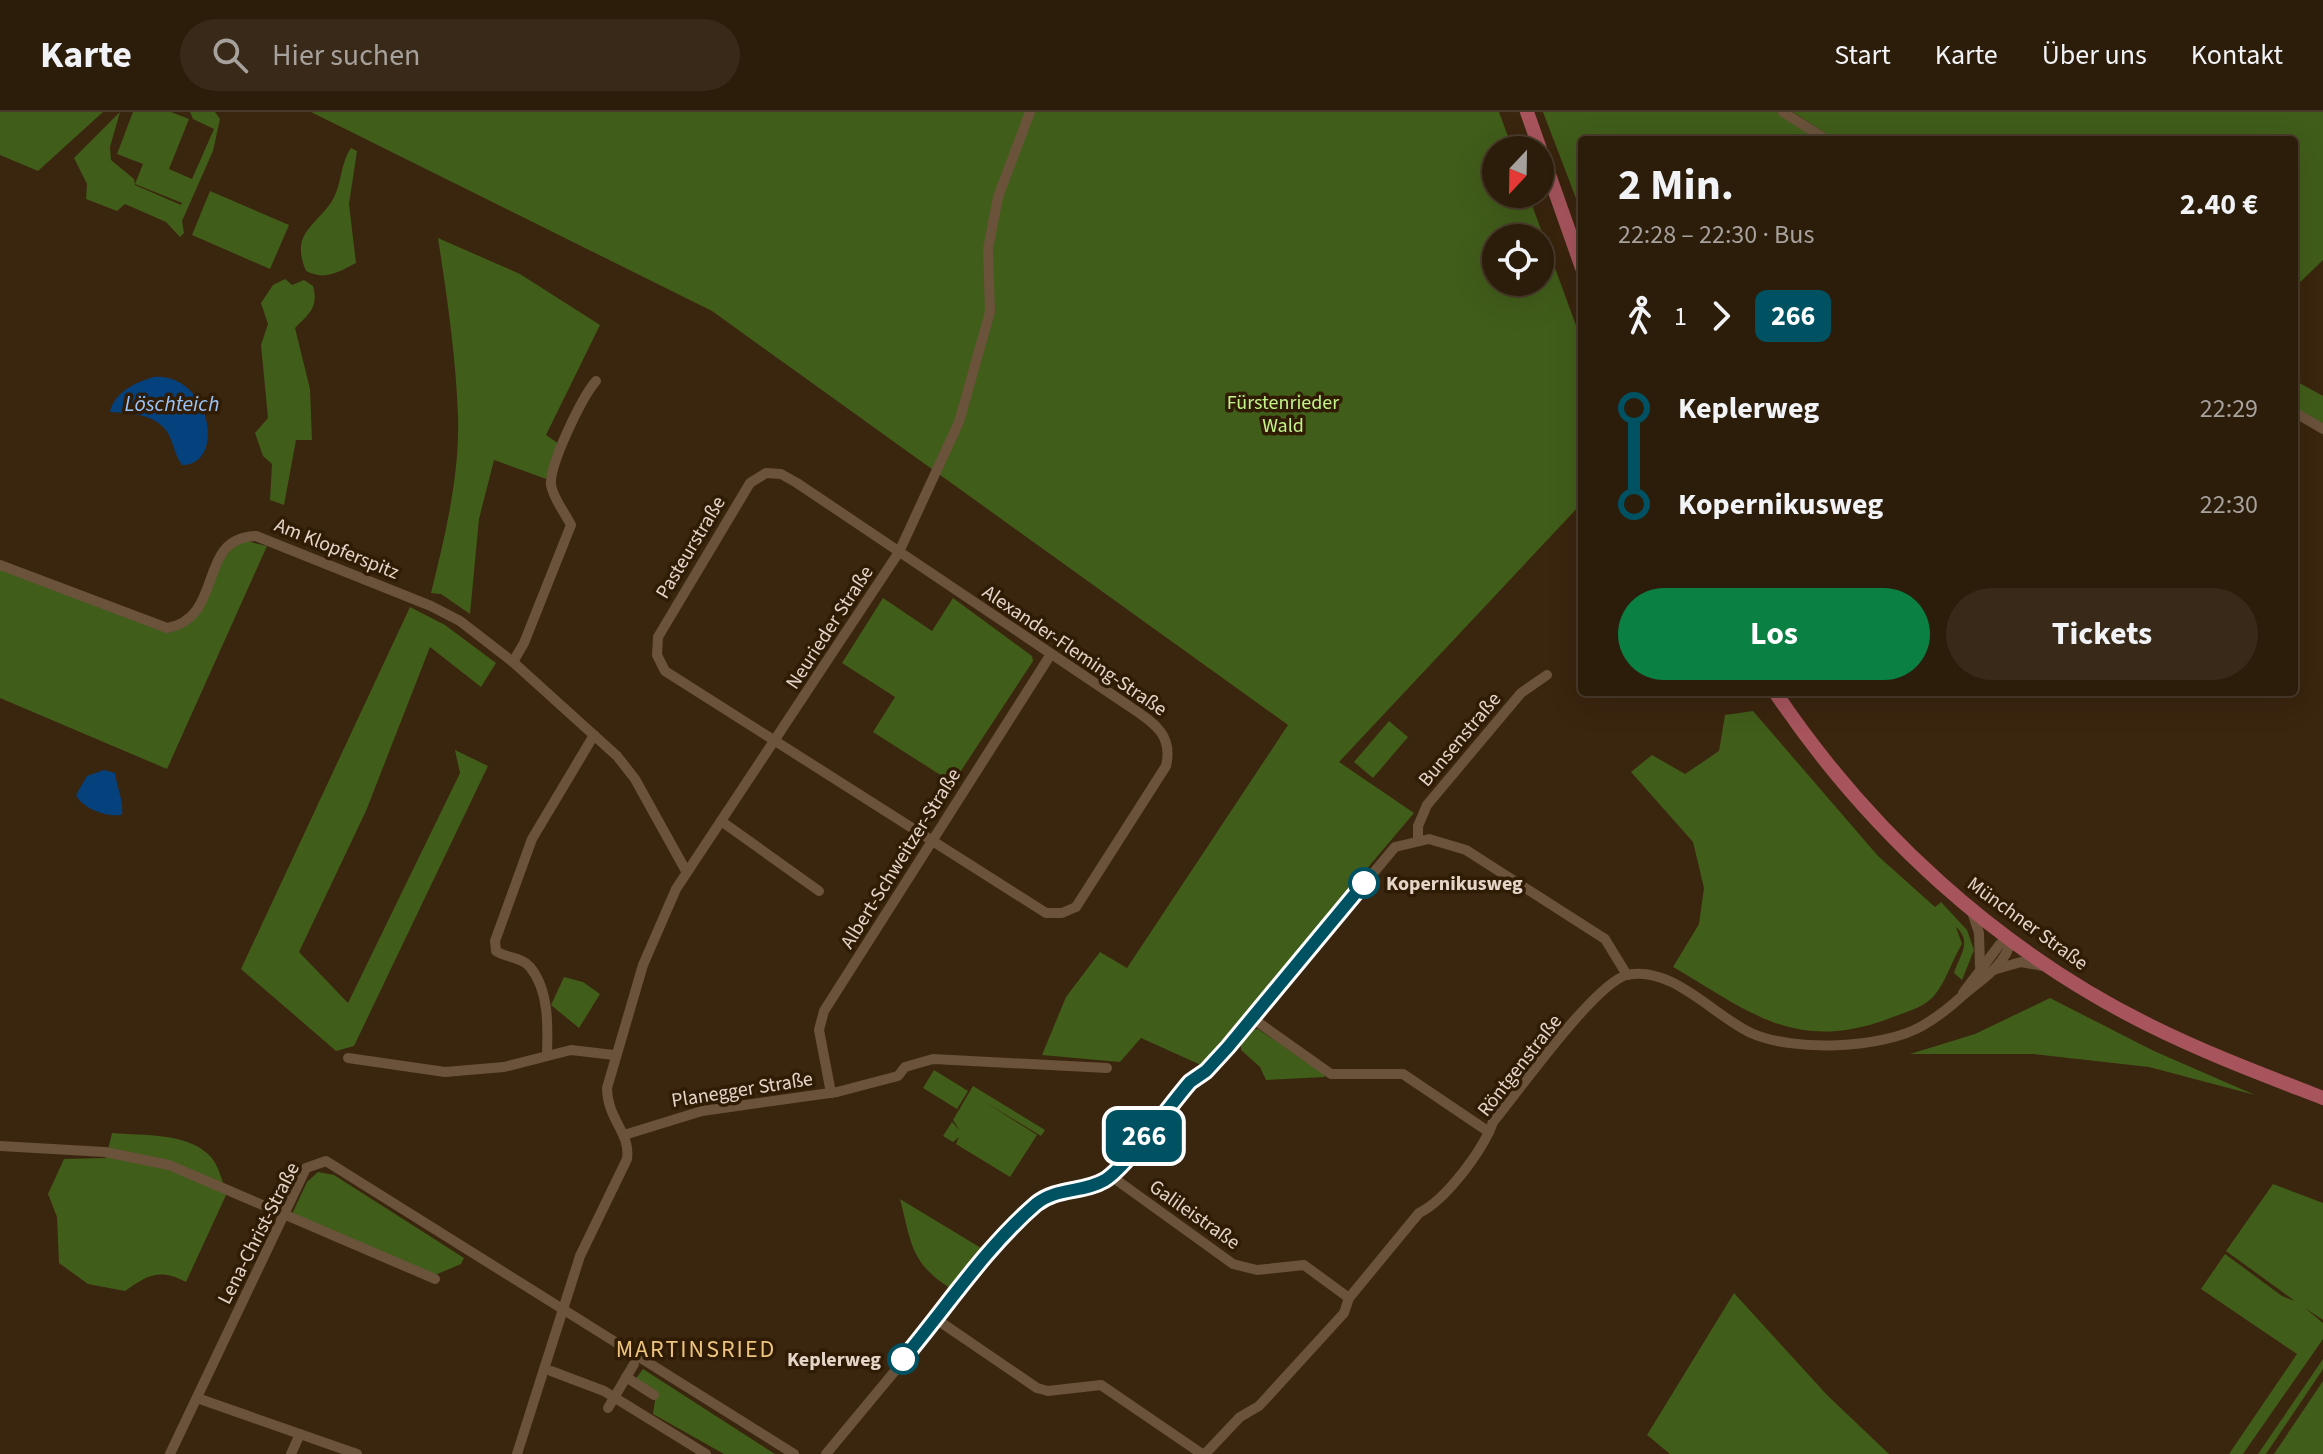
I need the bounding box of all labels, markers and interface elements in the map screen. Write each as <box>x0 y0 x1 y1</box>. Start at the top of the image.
search box <box>180 19 740 91</box>
text: Karte <box>40 28 132 82</box>
icon: search <box>208 33 252 77</box>
text: Hier suchen <box>272 34 420 77</box>
text: Start <box>1834 35 1891 75</box>
text: Karte <box>1935 35 1998 75</box>
text: Über uns <box>2042 35 2147 75</box>
text: Kontakt <box>2191 35 2283 75</box>
north arrow <box>1482 136 1554 208</box>
map controls <box>1482 136 1554 296</box>
text: 2 Min. <box>1618 154 1734 217</box>
text: 2.40 € <box>2180 183 2258 226</box>
text: 22:28 – 22:30 · Bus <box>1618 216 1814 253</box>
button: locate <box>1482 224 1554 296</box>
icon: walk <box>1618 294 1662 338</box>
icon: forward <box>1699 294 1743 338</box>
text: 266 <box>1771 296 1815 336</box>
text: 1 <box>1674 298 1687 335</box>
text: Keplerweg <box>1678 387 1819 430</box>
water label: Löschteich <box>125 388 219 420</box>
park label: Fürstenrieder Wald <box>1227 389 1339 440</box>
text: 22:29 <box>2200 390 2258 427</box>
text: Kopernikusweg <box>1678 483 1883 526</box>
text: 22:30 <box>2200 486 2258 523</box>
street label: Pasteurstraße <box>649 491 733 604</box>
street label: Am Klopferspitz <box>270 511 403 587</box>
street label: Neurieder Straße <box>779 560 880 695</box>
street label: Alexander-Fleming-Straße <box>976 578 1172 723</box>
button: Los <box>1618 588 1930 680</box>
button: Tickets <box>1946 588 2258 680</box>
street label: Bunsenstraße <box>1412 686 1508 793</box>
street label: Albert-Schweitzer-Straße <box>834 763 968 954</box>
marker: Kopernikusweg <box>1349 868 1379 898</box>
place label: Kopernikusweg <box>1386 870 1523 898</box>
street label: Münchner Straße <box>1961 870 2094 977</box>
street label: Röntgenstraße <box>1471 1009 1569 1123</box>
street label: Planegger Straße <box>669 1065 815 1115</box>
line badge: 266 <box>1098 1110 1190 1162</box>
text: 266 <box>1122 1116 1166 1156</box>
street label: Lena-Christ-Straße <box>211 1158 307 1309</box>
street label: Galileistraße <box>1143 1173 1246 1256</box>
district label: MARTINSRIED <box>616 1332 776 1367</box>
marker: Keplerweg <box>888 1344 918 1374</box>
place label: Keplerweg <box>787 1346 881 1374</box>

